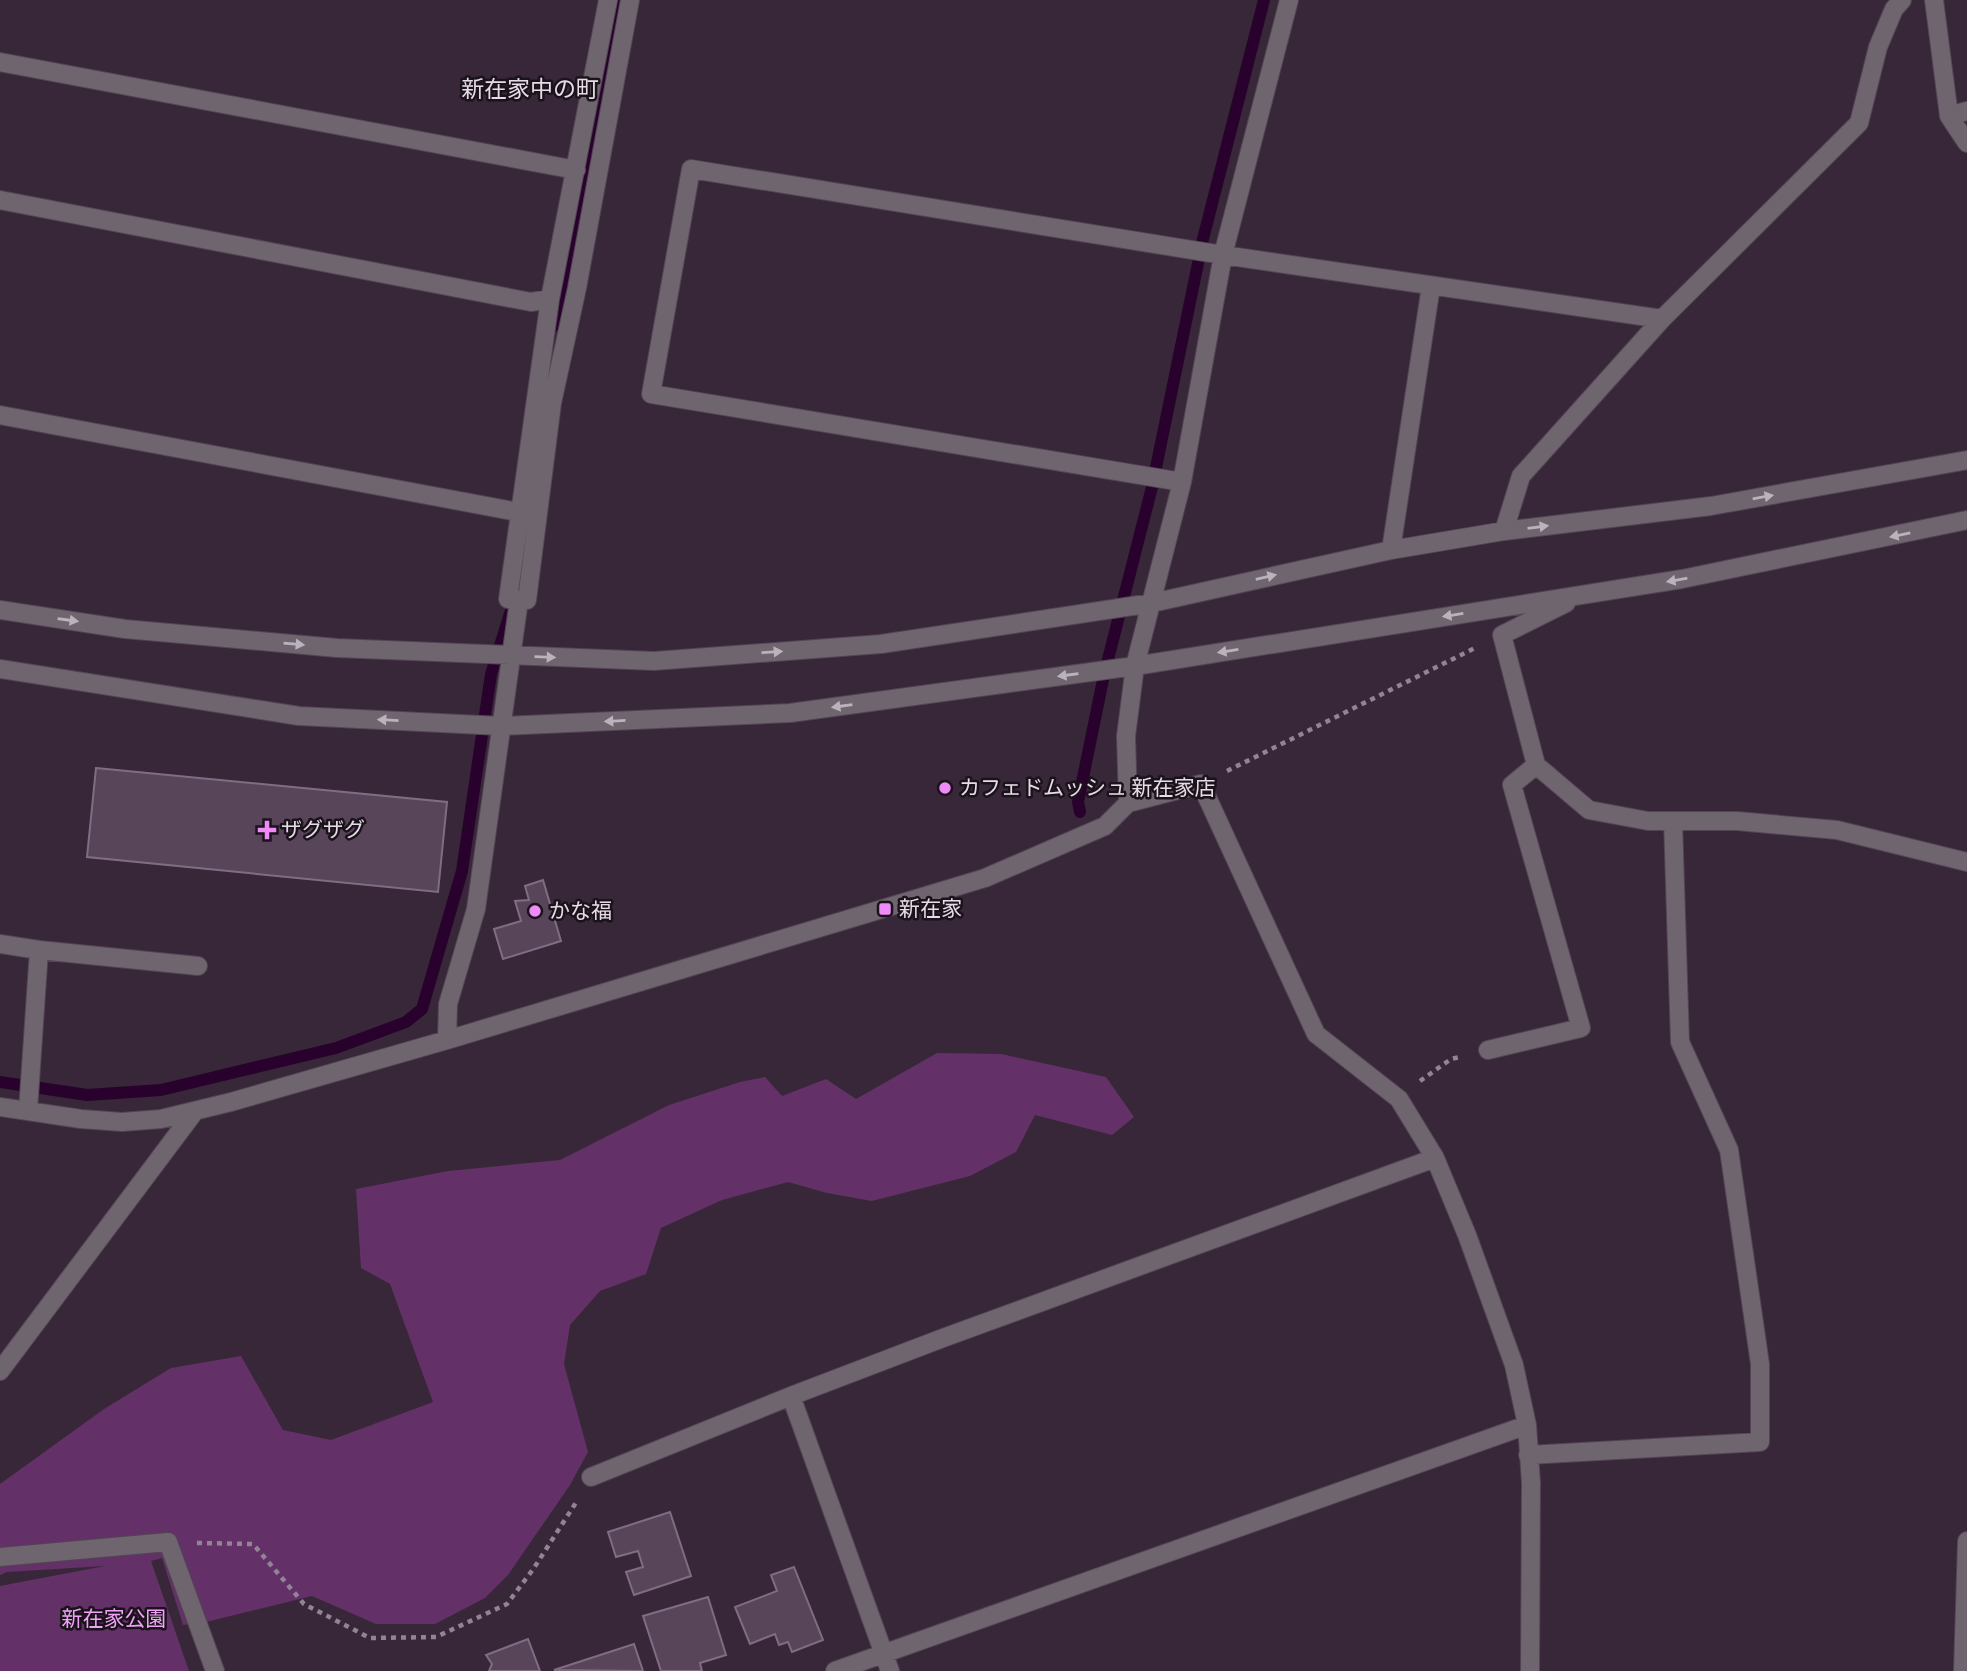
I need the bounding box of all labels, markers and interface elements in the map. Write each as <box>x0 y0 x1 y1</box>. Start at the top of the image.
district label: 新在家中の町 <box>461 74 599 103</box>
one-way arrow <box>1753 491 1775 502</box>
one-way arrow <box>1527 522 1549 533</box>
one-way arrow <box>1889 529 1911 540</box>
one-way arrow <box>1255 571 1277 582</box>
one-way arrow <box>1666 574 1688 585</box>
one-way arrow <box>1442 610 1464 621</box>
one-way arrow <box>57 615 79 626</box>
one-way arrow <box>283 639 305 650</box>
one-way arrow <box>762 646 784 657</box>
one-way arrow <box>1217 646 1239 657</box>
one-way arrow <box>535 651 557 662</box>
one-way arrow <box>1057 670 1079 681</box>
one-way arrow <box>831 700 853 711</box>
one-way arrow <box>377 715 399 726</box>
one-way arrow <box>604 715 626 726</box>
place label: カフェドムッシュ 新在家店 <box>959 774 1215 801</box>
marker: カフェドムッシュ 新在家店 <box>937 780 953 796</box>
place label: ザグザグ <box>281 816 365 843</box>
marker: ザグザグ <box>259 822 275 838</box>
place label: 新在家 <box>899 895 962 922</box>
place label: かな福 <box>549 897 612 924</box>
marker: 新在家 <box>877 901 893 917</box>
marker: かな福 <box>527 903 543 919</box>
park label: 新在家公園 <box>62 1605 167 1632</box>

